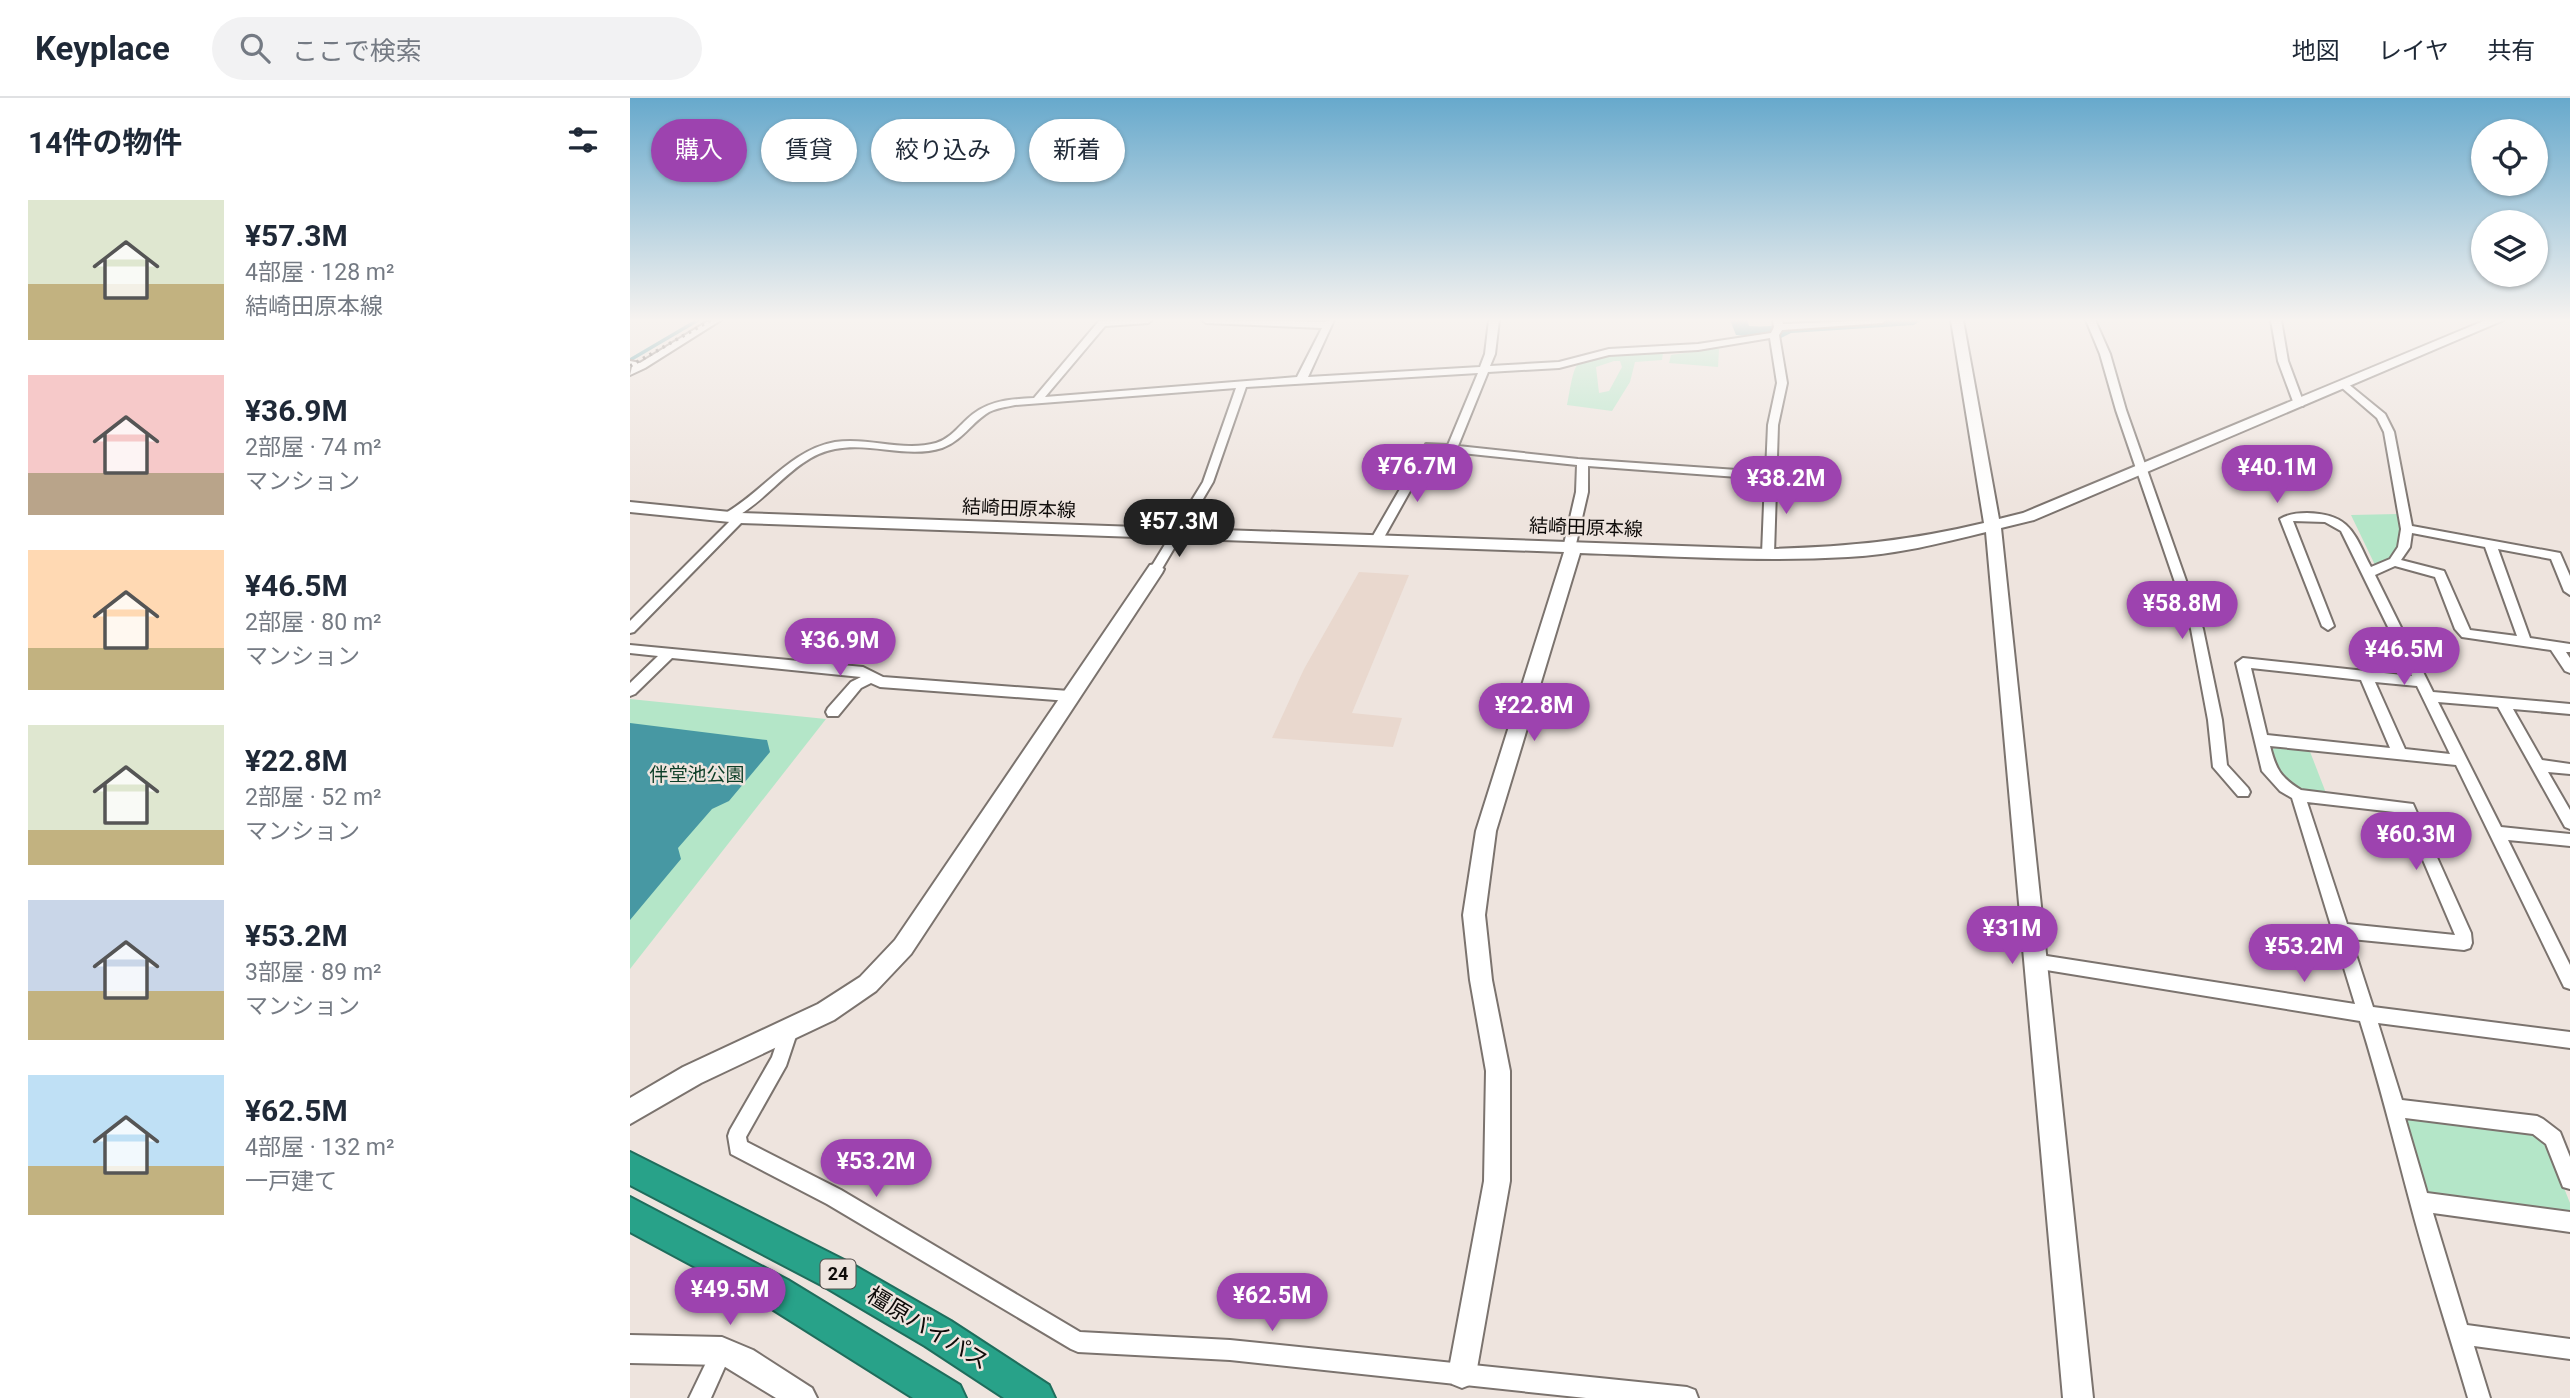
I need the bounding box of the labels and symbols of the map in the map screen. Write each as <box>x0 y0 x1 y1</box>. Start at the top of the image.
pin: ¥76.7M <box>1360 444 1474 504</box>
pin: ¥40.1M <box>2220 446 2334 505</box>
pin: ¥38.2M <box>1729 456 1843 516</box>
street label: 結崎田原本線 <box>962 495 1076 522</box>
pin: ¥57.3M <box>1122 500 1236 559</box>
street label: 結崎田原本線 <box>1529 514 1643 541</box>
pin: ¥58.8M <box>2125 582 2239 641</box>
pin: ¥36.9M <box>783 618 897 678</box>
pin: ¥46.5M <box>2347 628 2461 687</box>
pin: ¥22.8M <box>1477 684 1591 743</box>
park label: 伴堂池公園 <box>649 763 745 786</box>
pin: ¥60.3M <box>2359 812 2473 872</box>
pin: ¥31M <box>1971 906 2053 966</box>
pin: ¥53.2M <box>2247 924 2361 984</box>
pin: ¥53.2M <box>819 1140 933 1199</box>
road number: 24 <box>820 1260 856 1288</box>
pin: ¥49.5M <box>673 1268 787 1327</box>
pin: ¥62.5M <box>1215 1274 1329 1333</box>
street label: 橿原バイパス <box>862 1281 994 1375</box>

